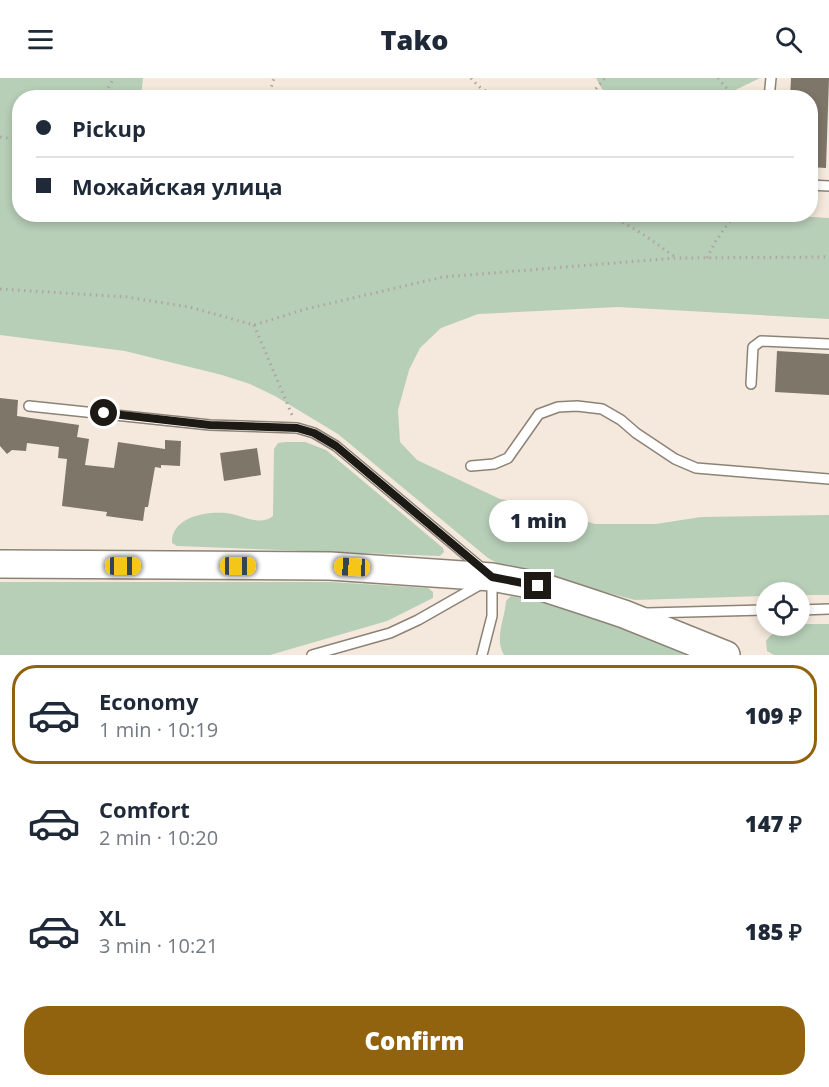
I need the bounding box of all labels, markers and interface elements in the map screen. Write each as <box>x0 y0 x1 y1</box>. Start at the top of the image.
text: Tako <box>381 21 448 58</box>
icon: menu <box>24 23 57 56</box>
icon: search <box>772 23 805 56</box>
text: Pickup <box>72 113 146 143</box>
text: Можайская улица <box>72 171 283 201</box>
route start <box>90 399 117 426</box>
callout: 1 min <box>488 499 588 541</box>
text: 1 min <box>510 507 567 534</box>
car <box>105 557 141 575</box>
car <box>220 557 256 575</box>
car <box>334 557 370 577</box>
route end <box>524 572 551 599</box>
map controls <box>756 582 810 636</box>
button: locate <box>756 582 810 636</box>
text: Economy <box>99 686 198 716</box>
icon: car <box>27 688 81 742</box>
text: 109 ₽ <box>745 700 802 730</box>
text: 1 min · 10:19 <box>99 716 218 743</box>
text: Comfort <box>99 794 190 824</box>
icon: car <box>27 796 81 850</box>
text: 147 ₽ <box>745 808 802 838</box>
text: 2 min · 10:20 <box>99 824 218 851</box>
text: XL <box>99 902 126 932</box>
icon: car <box>27 904 81 958</box>
text: 185 ₽ <box>745 916 802 946</box>
text: 3 min · 10:21 <box>99 932 218 959</box>
button: Confirm <box>24 1006 805 1075</box>

